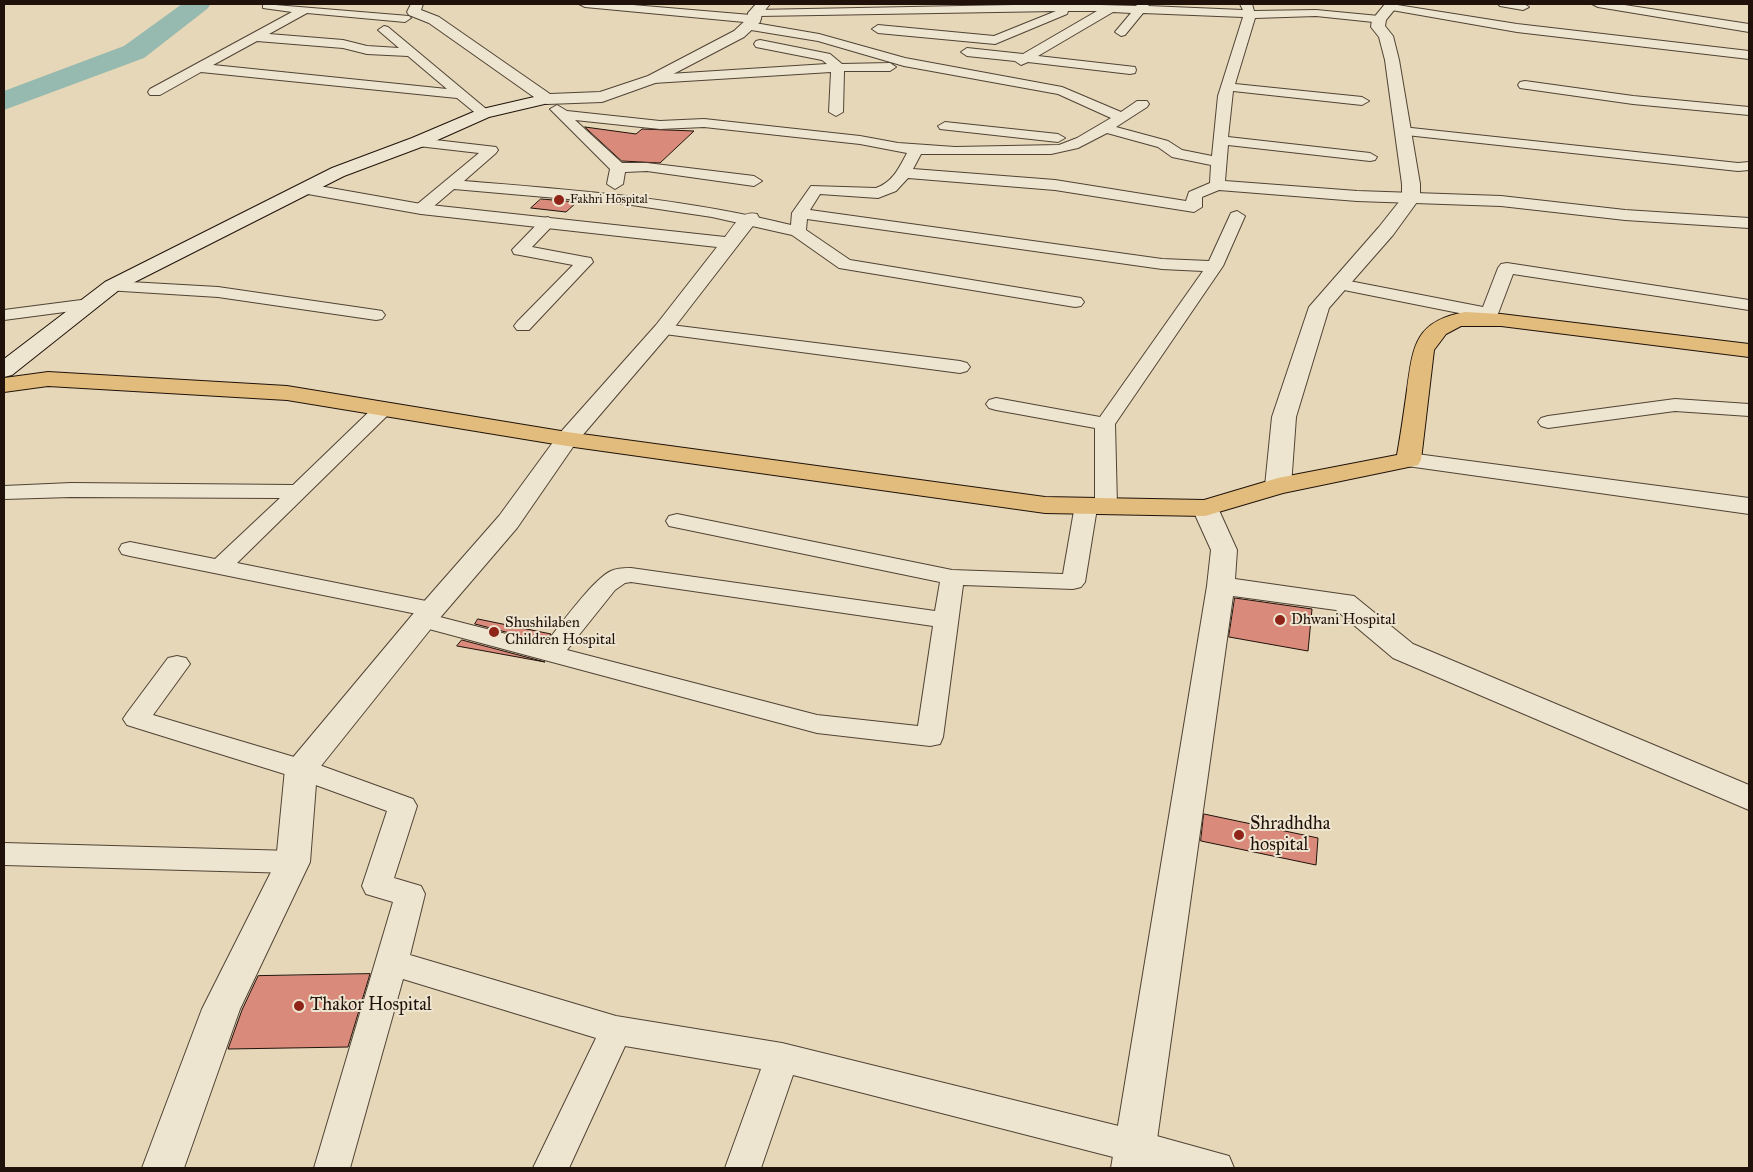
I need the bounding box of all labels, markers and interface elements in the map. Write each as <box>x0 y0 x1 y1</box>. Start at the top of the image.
marker: Fakhri Hospital <box>552 193 566 207</box>
place label: Fakhri Hospital <box>570 193 648 207</box>
place label: Dhwani Hospital <box>1291 611 1396 629</box>
marker: Dhwani Hospital <box>1273 613 1287 627</box>
place label: Shushilaben Children Hospital <box>505 614 616 649</box>
marker: Shushilaben Children Hospital <box>487 625 501 639</box>
place label: Shradhdha hospital <box>1250 814 1330 856</box>
marker: Shradhdha hospital <box>1232 828 1246 842</box>
place label: Thakor Hospital <box>310 995 432 1017</box>
marker: Thakor Hospital <box>292 999 306 1013</box>

